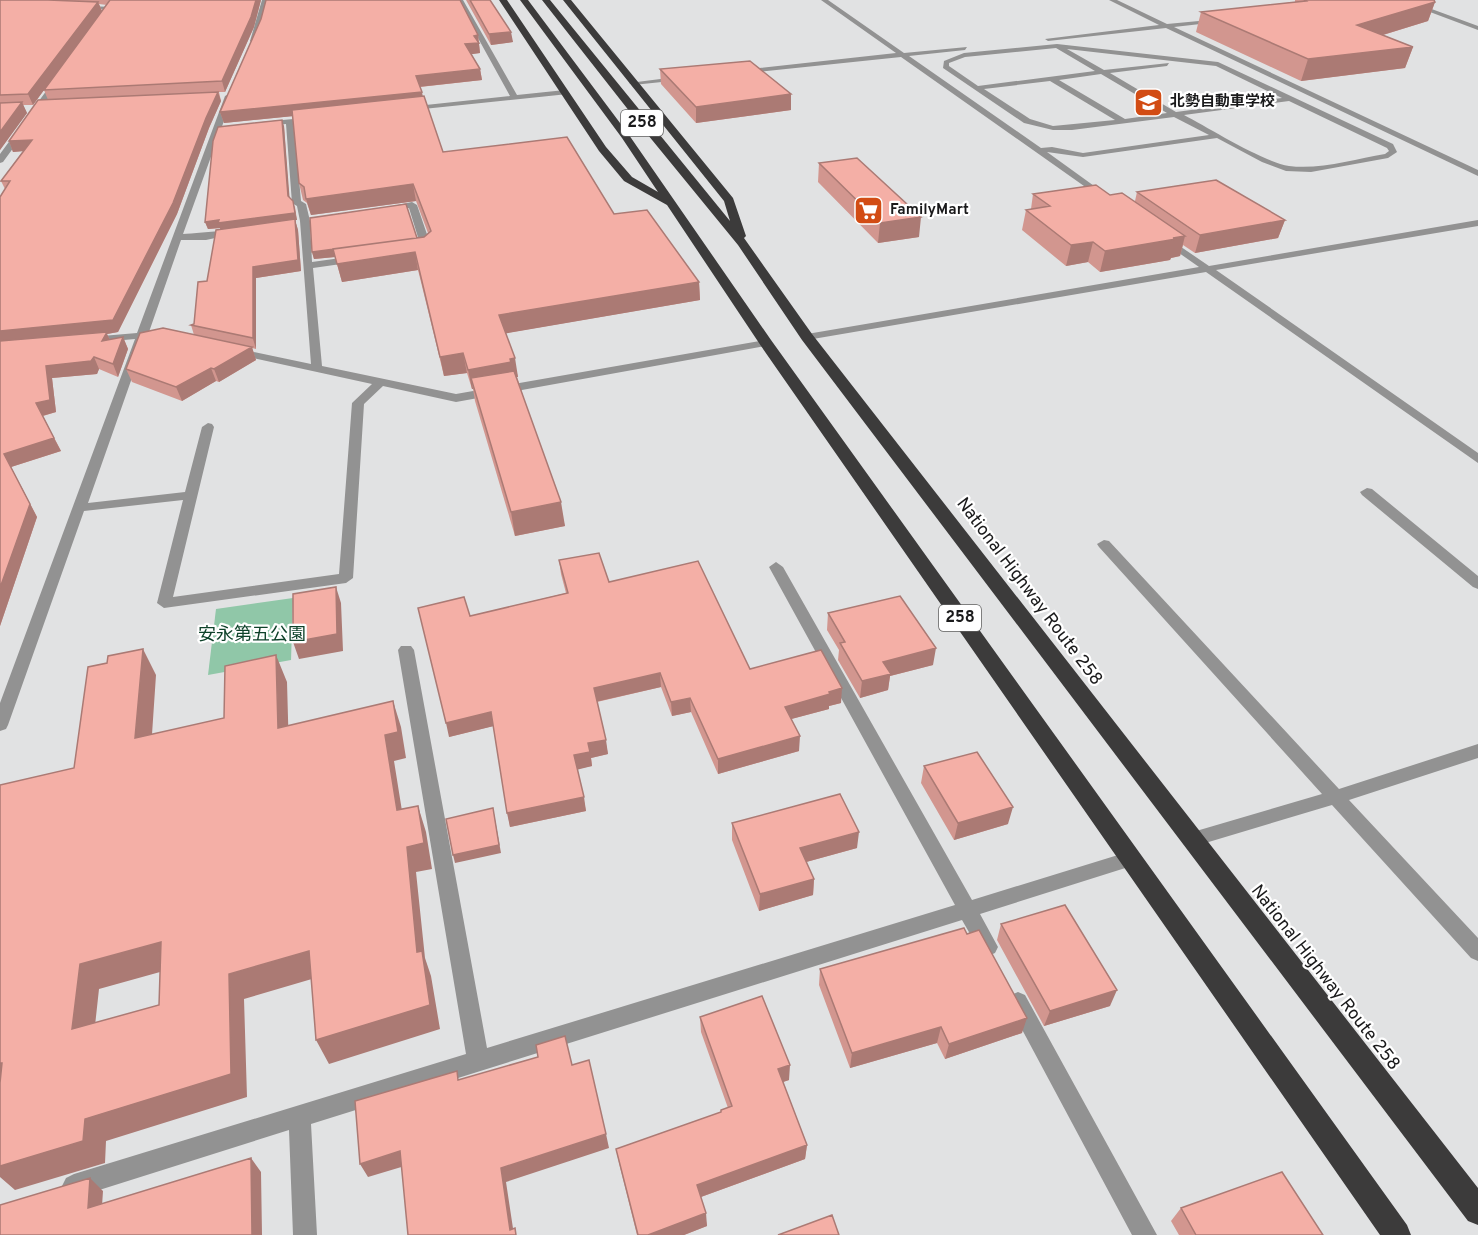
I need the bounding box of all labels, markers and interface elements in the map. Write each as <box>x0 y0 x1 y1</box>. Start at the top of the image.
school or university icon: 北勢自動車学校 <box>1133 86 1165 118</box>
place label: 北勢自動車学校 <box>1170 93 1275 112</box>
road number: 258 <box>621 110 663 136</box>
supermarket icon: FamilyMart <box>853 194 885 226</box>
place label: FamilyMart <box>890 201 969 220</box>
street label: National Highway Route 258 <box>951 494 1107 690</box>
road number: 258 <box>939 605 981 631</box>
park label: 安永第五公園 <box>198 624 306 647</box>
street label: National Highway Route 258 <box>1245 880 1405 1076</box>

